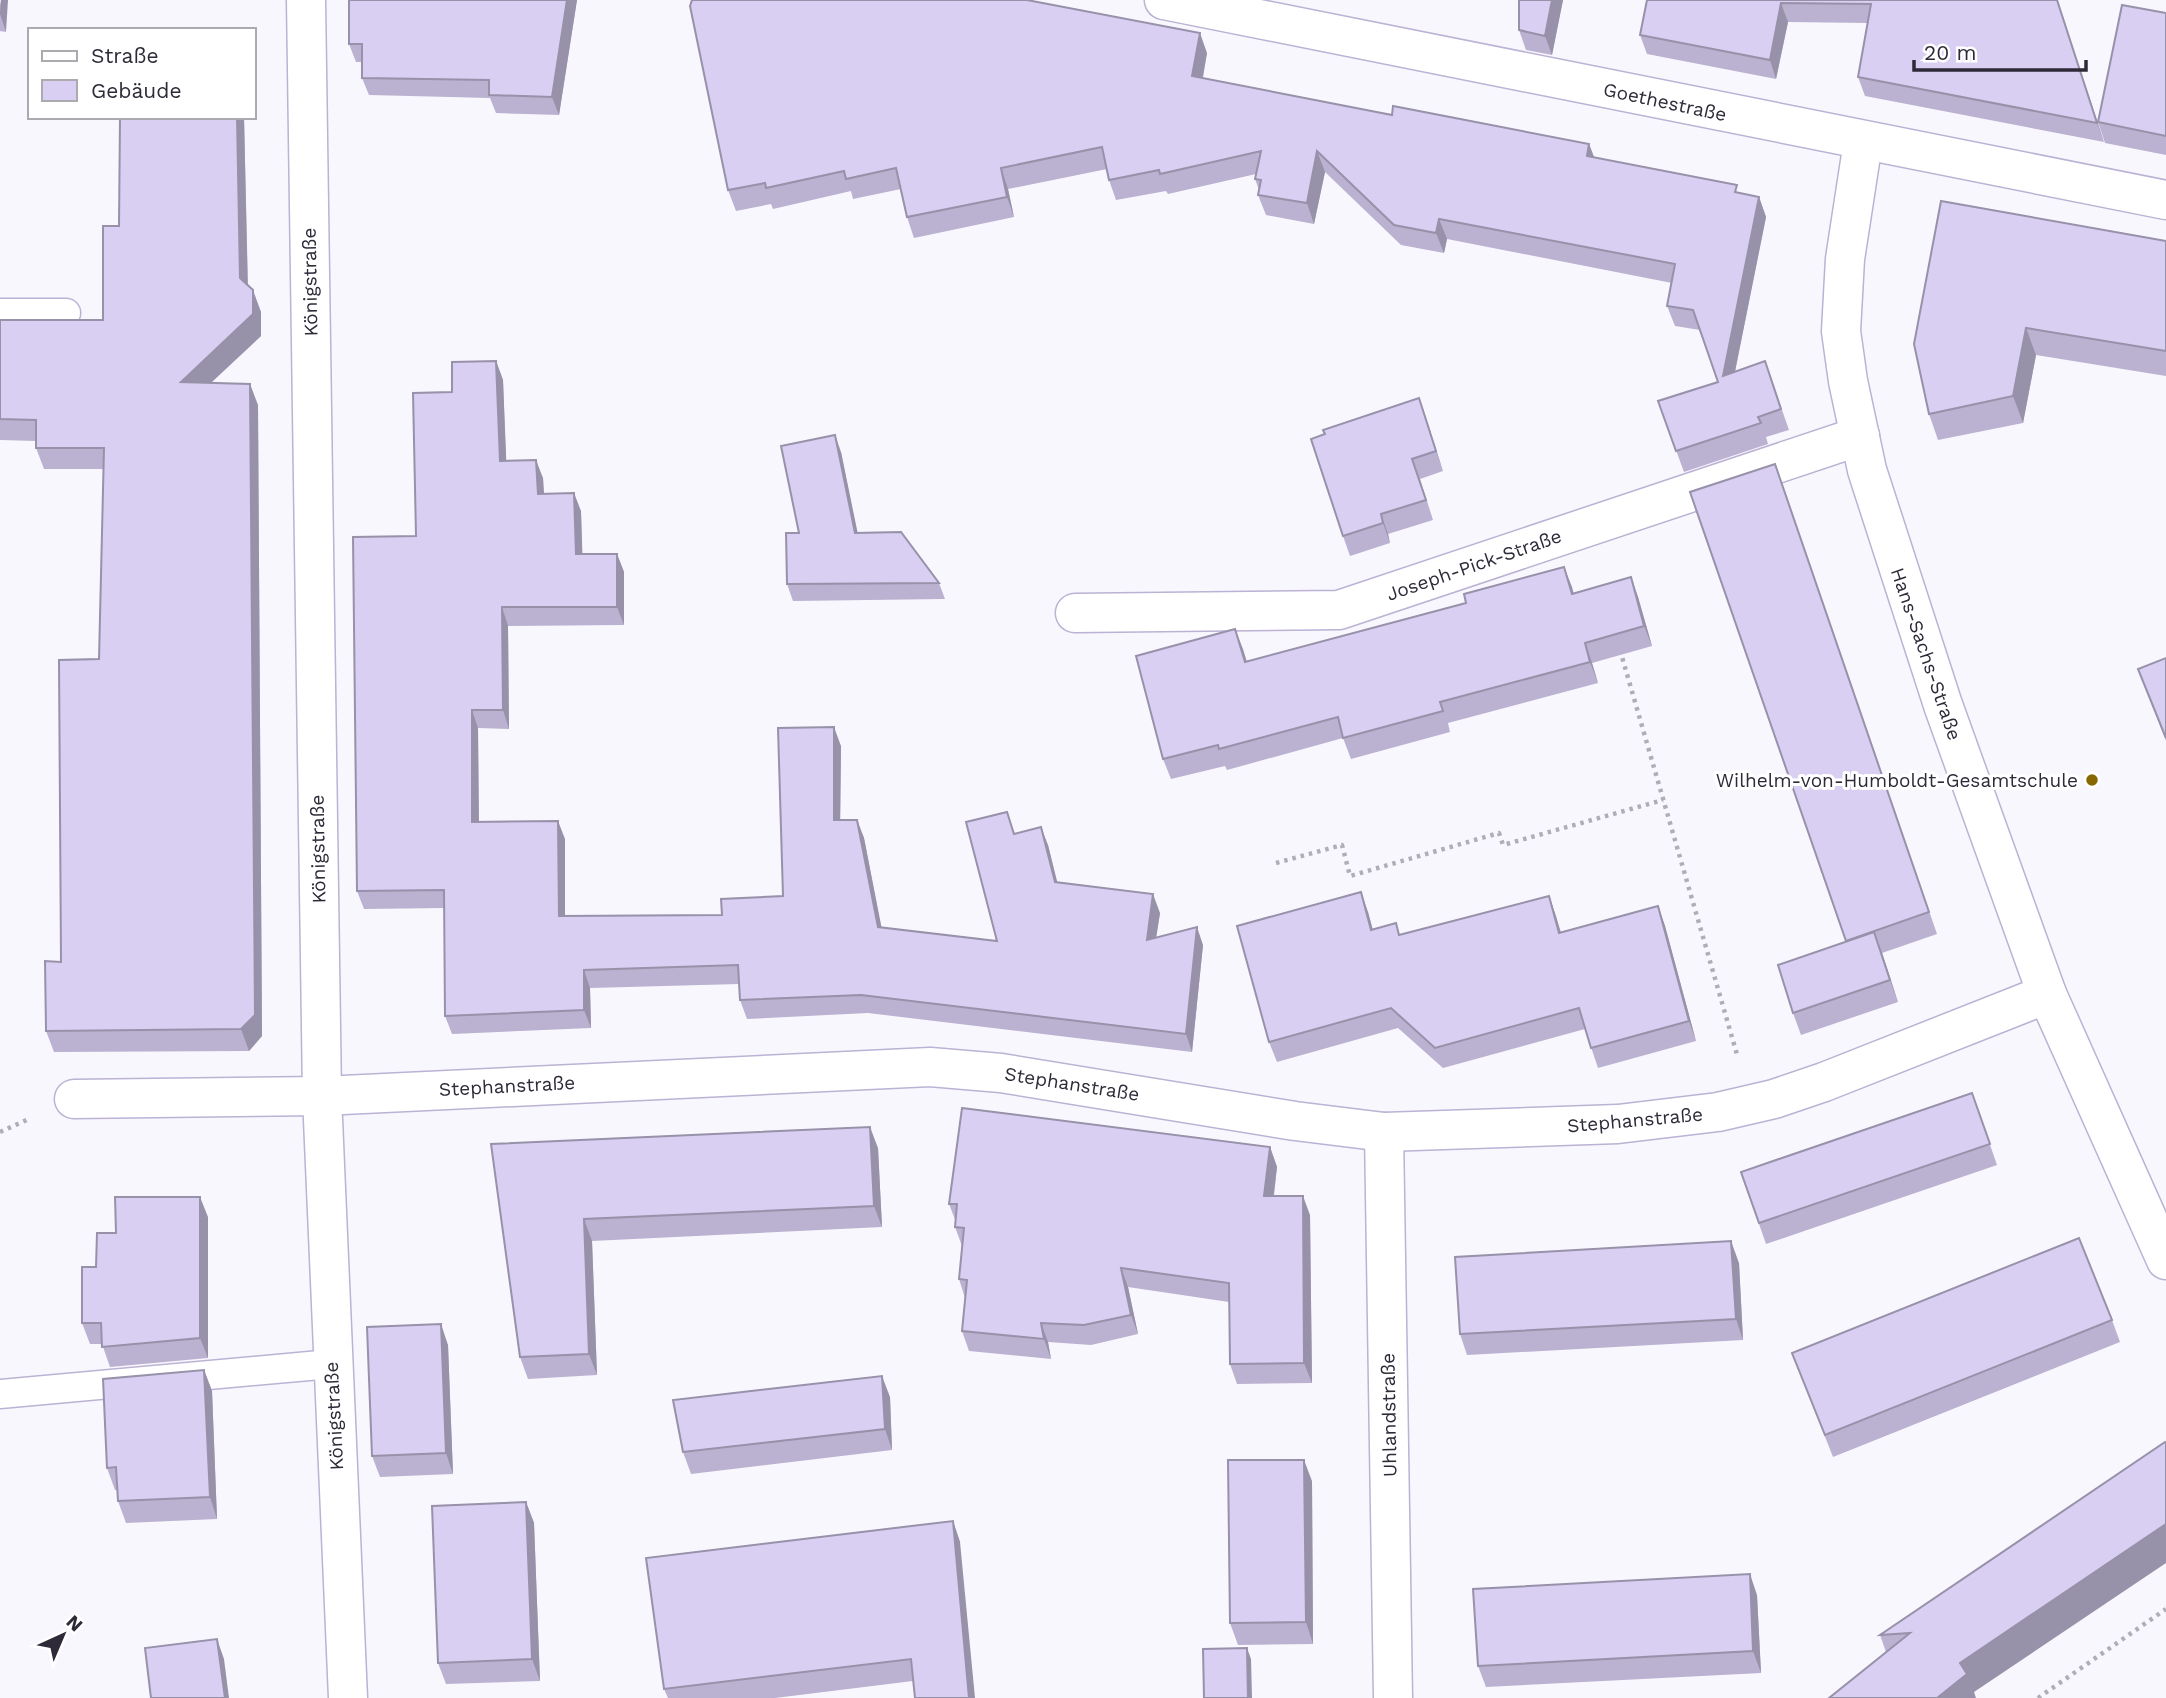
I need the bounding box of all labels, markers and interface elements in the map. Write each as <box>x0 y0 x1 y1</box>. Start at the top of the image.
legend <box>28 28 256 119</box>
scale bar <box>1914 28 2086 72</box>
text: 20 m <box>1924 40 1976 65</box>
text: Straße <box>91 43 159 68</box>
text: Gebäude <box>91 78 182 103</box>
street label: Goethestraße <box>1601 78 1729 126</box>
street label: Königstraße <box>298 227 322 337</box>
street label: Joseph-Pick-Straße <box>1383 524 1565 606</box>
street label: Hans-Sachs-Straße <box>1886 565 1966 743</box>
place label: Wilhelm-von-Humboldt-Gesamtschule <box>1716 769 2078 792</box>
marker: Wilhelm-von-Humboldt-Gesamtschule <box>2084 772 2100 788</box>
street label: Königstraße <box>306 794 330 904</box>
street label: Stephanstraße <box>1003 1062 1141 1106</box>
street label: Stephanstraße <box>438 1071 576 1101</box>
street label: Stephanstraße <box>1566 1103 1704 1137</box>
street label: Uhlandstraße <box>1376 1353 1402 1477</box>
street label: Königstraße <box>320 1361 348 1471</box>
north arrow <box>28 1600 98 1670</box>
text: N <box>61 1610 88 1636</box>

